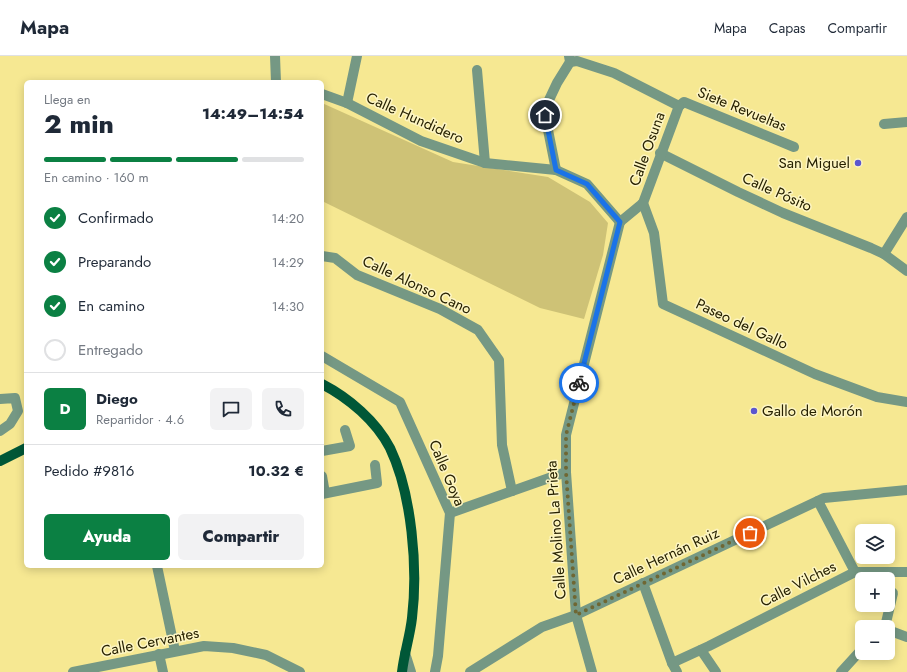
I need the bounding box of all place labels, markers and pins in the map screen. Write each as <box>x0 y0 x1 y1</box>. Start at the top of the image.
pin <box>528 98 562 132</box>
place label: San Miguel <box>779 152 850 174</box>
marker: San Miguel <box>853 158 863 168</box>
place label: Gallo de Morón <box>762 400 863 422</box>
marker: Gallo de Morón <box>749 406 759 416</box>
pin <box>733 516 767 550</box>

